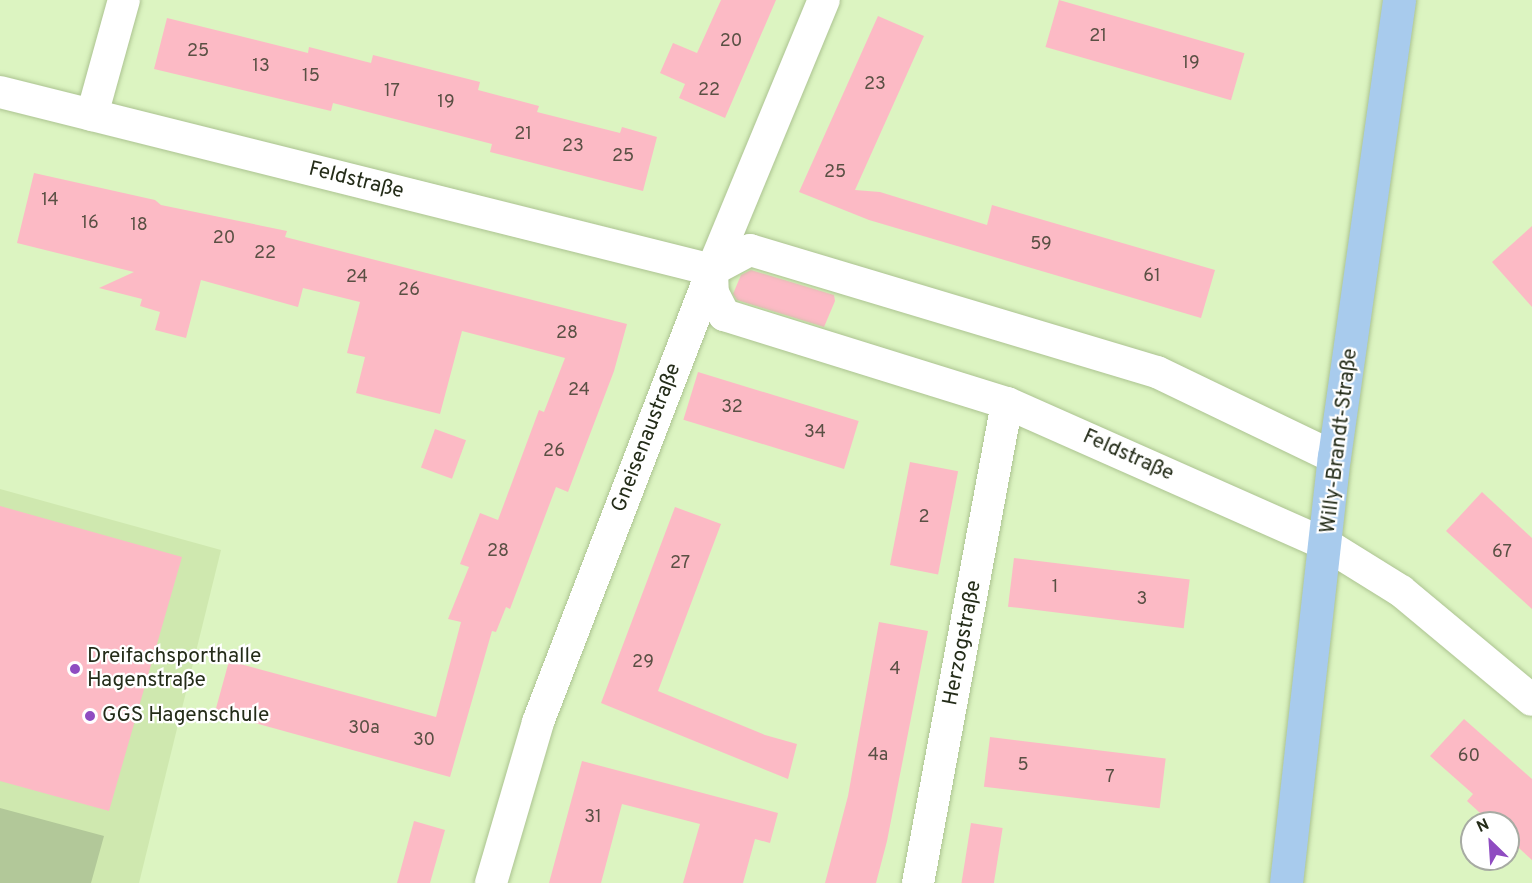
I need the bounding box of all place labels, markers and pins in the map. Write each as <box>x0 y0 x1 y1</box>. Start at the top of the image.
place label: Dreifachsporthalle Hagenstraße <box>87 644 261 694</box>
marker: Dreifachsporthalle Hagenstraße <box>68 662 82 676</box>
place label: GGS Hagenschule <box>102 703 269 729</box>
marker: GGS Hagenschule <box>83 709 97 723</box>

